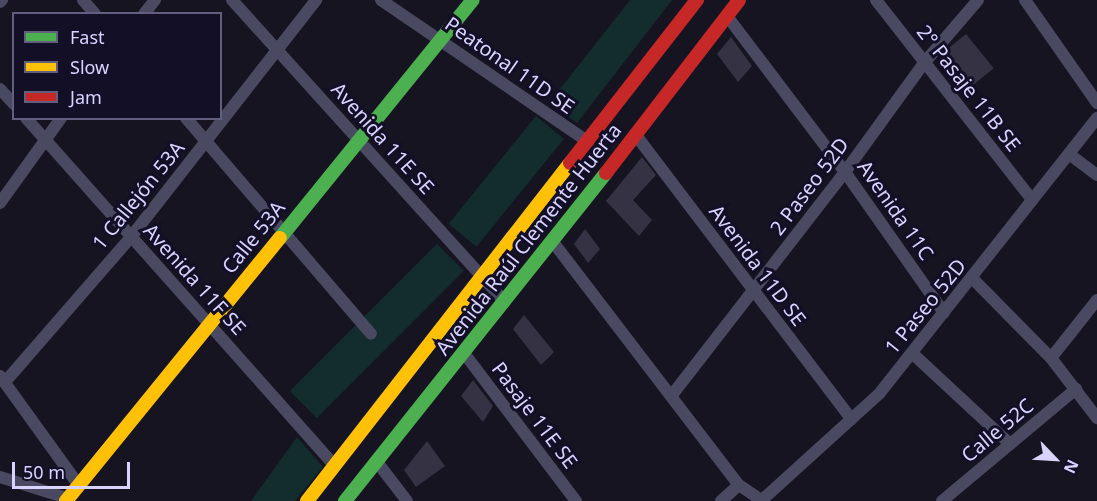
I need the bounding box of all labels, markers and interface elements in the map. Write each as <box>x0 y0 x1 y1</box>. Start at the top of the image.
street label: Peatonal 11D SE <box>441 11 579 119</box>
legend <box>12 12 222 120</box>
street label: 2° Pasaje 11B SE <box>912 20 1026 156</box>
text: Fast <box>70 25 105 49</box>
text: Slow <box>70 55 109 79</box>
street label: Avenida 11E SE <box>327 77 439 199</box>
text: Jam <box>70 85 102 109</box>
street label: Avenida Raúl Clemente Huerta <box>430 118 626 360</box>
street label: 2 Paseo 52D <box>765 133 853 239</box>
street label: 1 Callejón 53A <box>87 136 189 254</box>
street label: Avenida 11C <box>853 156 939 264</box>
street label: Calle 53A <box>217 196 289 278</box>
street label: Avenida 11D SE <box>705 200 811 330</box>
street label: Avenida 11F SE <box>139 219 251 339</box>
street label: 1 Paseo 52D <box>879 254 971 358</box>
street label: Pasaje 11E SE <box>487 357 583 473</box>
street label: Calle 52C <box>956 393 1038 467</box>
north arrow <box>1025 429 1085 489</box>
scale bar <box>15 450 134 488</box>
text: N <box>1059 456 1084 477</box>
text: 50 m <box>23 460 65 484</box>

